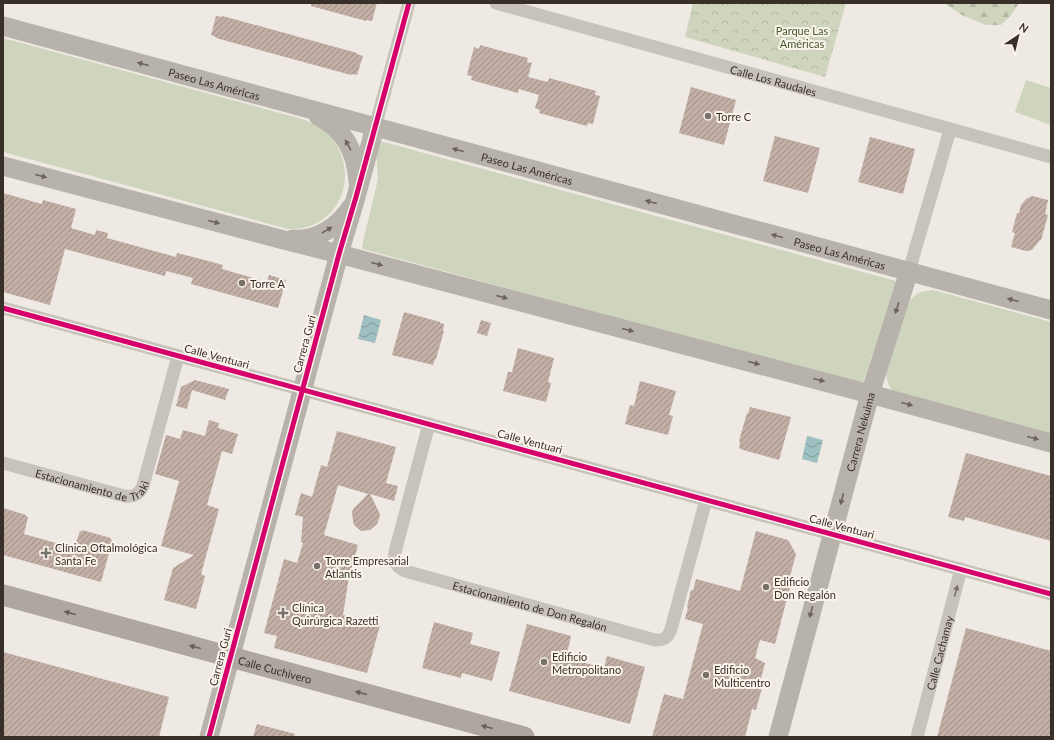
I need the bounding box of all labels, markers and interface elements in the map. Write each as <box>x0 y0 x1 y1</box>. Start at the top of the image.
north arrow <box>998 16 1038 56</box>
text: N <box>1017 20 1031 35</box>
park label: Parque Las Américas <box>776 24 828 50</box>
one-way arrow <box>137 61 149 67</box>
street label: Calle Los Raudales <box>729 62 818 98</box>
street label: Paseo Las Américas <box>167 65 262 102</box>
place label: Torre C <box>716 110 752 123</box>
marker: Torre C <box>703 111 713 121</box>
one-way arrow <box>345 139 352 151</box>
one-way arrow <box>452 146 464 152</box>
street label: Paseo Las Américas <box>480 149 575 187</box>
one-way arrow <box>34 173 47 179</box>
one-way arrow <box>645 198 657 204</box>
one-way arrow <box>209 219 221 225</box>
one-way arrow <box>322 226 332 234</box>
one-way arrow <box>770 232 783 238</box>
street label: Paseo Las Américas <box>793 234 887 271</box>
one-way arrow <box>370 261 383 267</box>
place label: Torre A <box>250 277 285 290</box>
marker: Torre A <box>237 278 247 288</box>
one-way arrow <box>497 294 509 300</box>
one-way arrow <box>1007 297 1019 303</box>
one-way arrow <box>894 303 900 315</box>
street label: Carrera Guri <box>290 313 318 374</box>
one-way arrow <box>622 327 634 333</box>
street label: Calle Ventuari <box>183 341 251 371</box>
one-way arrow <box>747 361 760 367</box>
one-way arrow <box>812 378 825 384</box>
street label: Carrera Nekuima <box>843 391 877 473</box>
one-way arrow <box>902 401 914 407</box>
street label: Calle Ventuari <box>496 426 564 456</box>
one-way arrow <box>1027 435 1039 441</box>
street label: Estacionamiento de Traki <box>34 466 151 503</box>
one-way arrow <box>838 493 844 505</box>
street label: Calle Ventuari <box>808 511 876 541</box>
place label: Clínica Oftalmológica Santa Fe <box>55 541 157 567</box>
marker: Clínica Oftalmológica Santa Fe <box>40 547 52 559</box>
place label: Torre Empresarial Atlantis <box>325 554 409 580</box>
marker: Torre Empresarial Atlantis <box>312 561 322 571</box>
place label: Edificio Don Regalón <box>774 575 836 601</box>
street label: Estacionamiento de Don Regalón <box>451 578 609 633</box>
marker: Edificio Don Regalón <box>761 582 771 592</box>
one-way arrow <box>953 585 959 597</box>
place label: Clínica Quirúrgica Razetti <box>292 601 379 627</box>
one-way arrow <box>808 606 814 618</box>
marker: Clínica Quirúrgica Razetti <box>277 607 289 619</box>
one-way arrow <box>64 610 76 616</box>
street label: Calle Cachamay <box>923 614 955 691</box>
street label: Carrera Guri <box>206 626 234 687</box>
one-way arrow <box>189 644 201 650</box>
place label: Edificio Metropolitano <box>552 650 621 676</box>
street label: Calle Cuchivero <box>237 653 313 685</box>
marker: Edificio Metropolitano <box>539 657 549 667</box>
place label: Edificio Multicentro <box>714 663 771 689</box>
marker: Edificio Multicentro <box>701 670 711 680</box>
one-way arrow <box>355 689 368 695</box>
one-way arrow <box>480 724 492 730</box>

